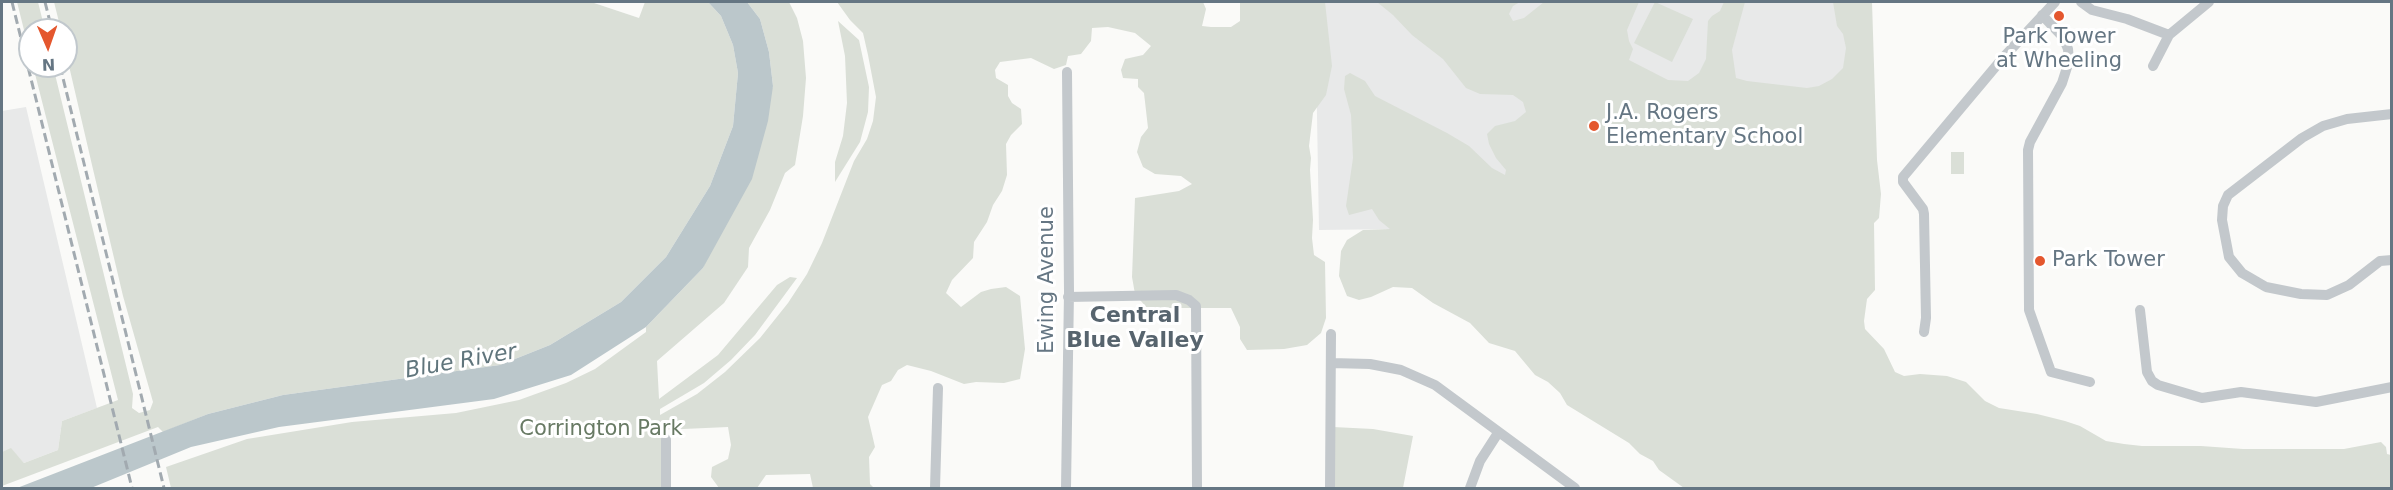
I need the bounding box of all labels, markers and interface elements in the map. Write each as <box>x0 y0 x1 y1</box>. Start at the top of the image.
marker: Park Tower at Wheeling <box>2052 9 2066 23</box>
north arrow <box>18 18 78 78</box>
place label: Park Tower at Wheeling <box>1996 25 2122 75</box>
text: N <box>42 55 56 74</box>
place label: J.A. Rogers Elementary School <box>1606 101 1803 151</box>
marker: J.A. Rogers Elementary School <box>1587 119 1601 133</box>
street label: Ewing Avenue <box>1035 206 1061 354</box>
place label: Park Tower <box>2052 248 2165 274</box>
marker: Park Tower <box>2033 254 2047 268</box>
district label: Central Blue Valley <box>1066 303 1204 354</box>
water label: Blue River <box>403 339 519 385</box>
park label: Corrington Park <box>519 417 683 443</box>

